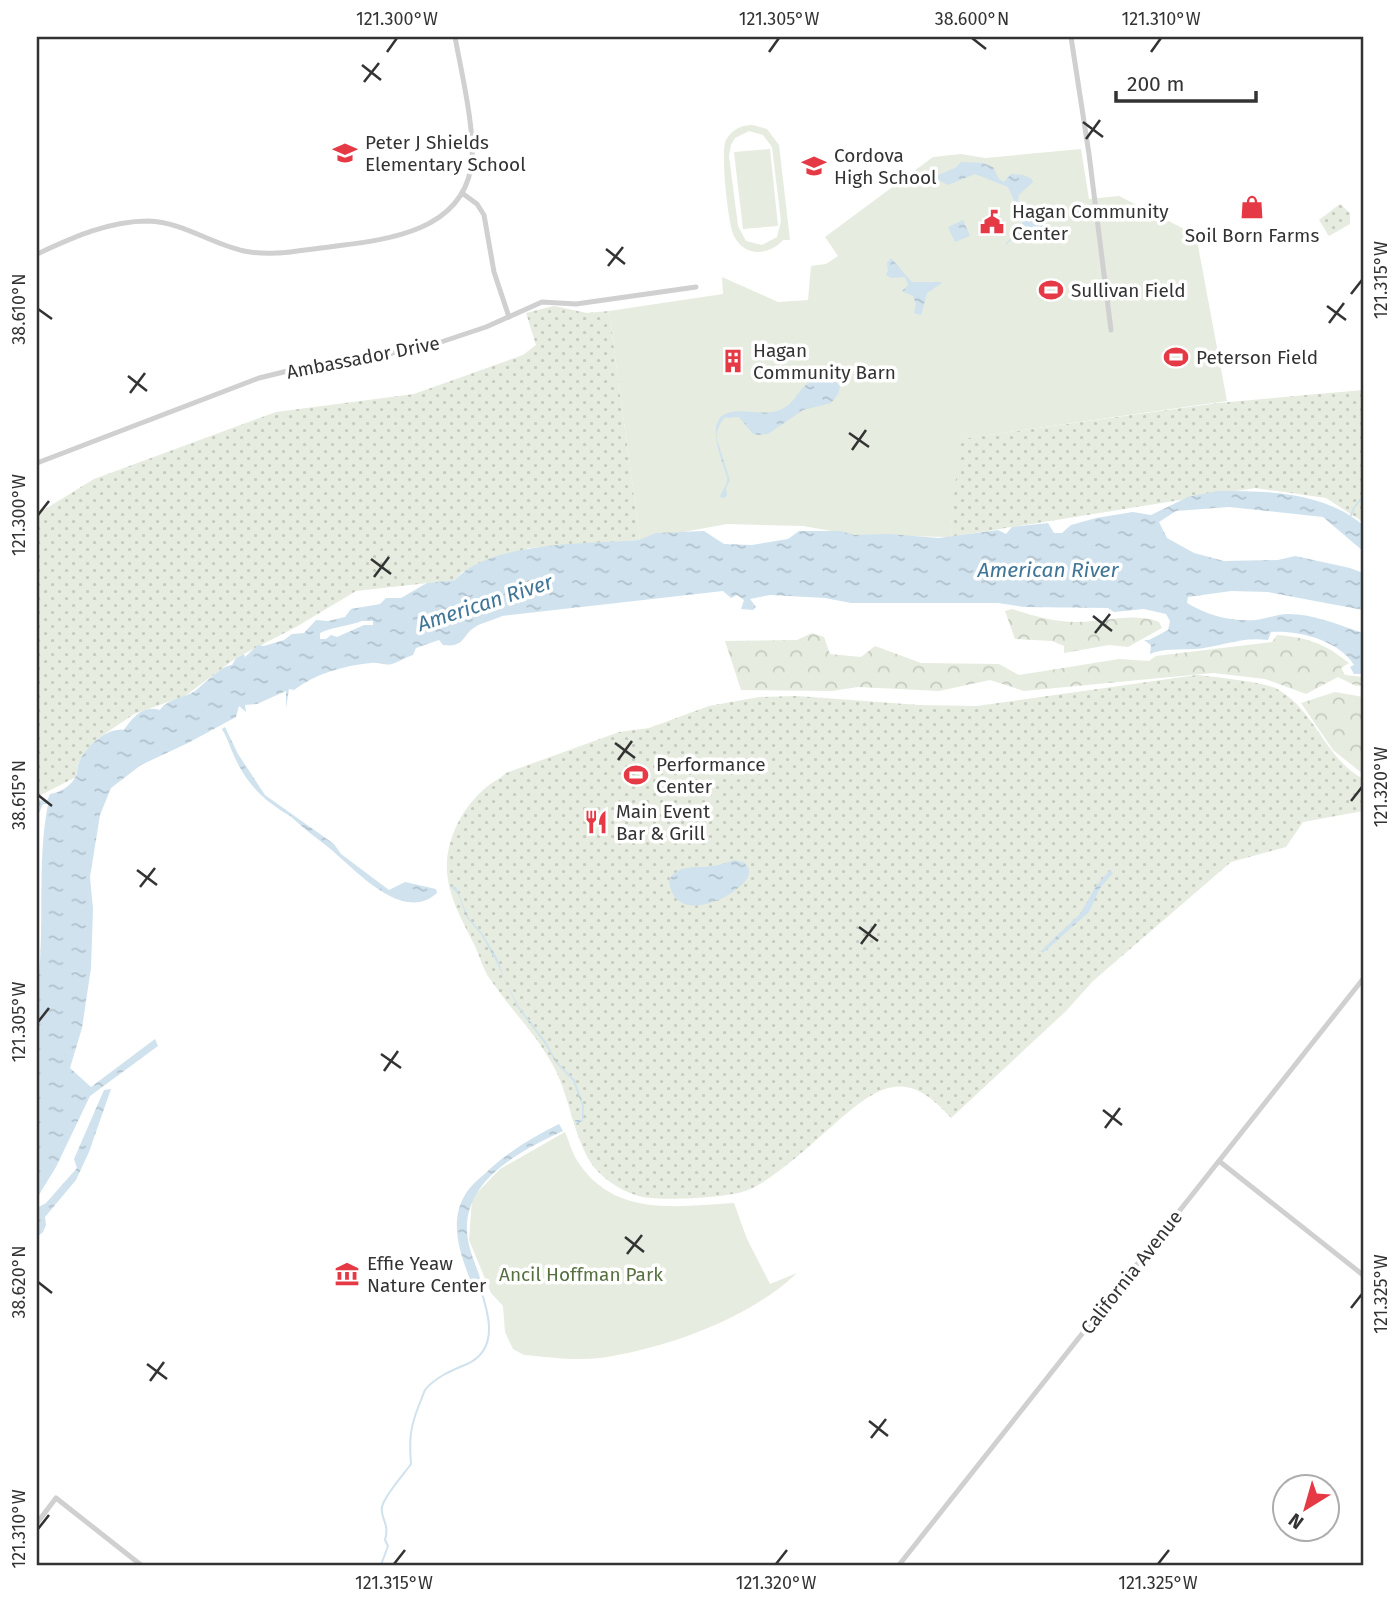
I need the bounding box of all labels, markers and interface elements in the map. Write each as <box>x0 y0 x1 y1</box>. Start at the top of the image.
text: 121.300°W <box>356 8 438 30</box>
text: 121.305°W <box>739 8 819 30</box>
text: 38.600°N <box>935 8 1009 30</box>
text: 121.310°W <box>1121 8 1201 30</box>
scale bar <box>1116 60 1256 104</box>
text: 200 m <box>1127 71 1184 97</box>
place label: Peter J Shields Elementary School <box>365 131 526 176</box>
school or university icon: Peter J Shields Elementary School <box>331 139 359 167</box>
place label: Cordova High School <box>834 144 937 189</box>
school or university icon: Cordova High School <box>800 152 828 180</box>
shop icon: Soil Born Farms <box>1238 193 1266 221</box>
place label: Hagan Community Center <box>1012 200 1169 245</box>
public building icon: Hagan Community Center <box>978 208 1006 236</box>
place label: Soil Born Farms <box>1185 224 1319 247</box>
text: 121.315°W <box>1370 241 1392 319</box>
text: 38.610°N <box>8 273 30 345</box>
sports icon: Sullivan Field <box>1037 276 1065 304</box>
place label: Sullivan Field <box>1071 279 1186 302</box>
street label: Ambassador Drive <box>285 331 442 384</box>
place label: Hagan Community Barn <box>753 339 896 384</box>
sports icon: Peterson Field <box>1162 343 1190 371</box>
place label: Peterson Field <box>1196 346 1318 369</box>
building icon: Hagan Community Barn <box>719 347 747 375</box>
text: 121.300°W <box>8 474 30 556</box>
water label: American River <box>977 557 1119 583</box>
water label: American River <box>413 569 557 637</box>
text: 121.320°W <box>1370 747 1392 827</box>
place label: Performance Center <box>656 753 766 798</box>
text: 38.615°N <box>8 760 30 830</box>
sports icon: Performance Center <box>622 761 650 789</box>
place label: Main Event Bar & Grill <box>616 800 710 845</box>
restaurant icon: Main Event Bar & Grill <box>582 808 610 836</box>
text: 121.305°W <box>8 982 30 1062</box>
street label: California Avenue <box>1076 1206 1187 1339</box>
text: 38.620°N <box>8 1245 30 1319</box>
place label: Effie Yeaw Nature Center <box>367 1252 487 1297</box>
text: 121.325°W <box>1370 1254 1392 1334</box>
museum icon: Effie Yeaw Nature Center <box>333 1260 361 1288</box>
park label: Ancil Hoffman Park <box>499 1263 663 1286</box>
north arrow <box>1270 1472 1340 1542</box>
text: 121.310°W <box>8 1489 30 1569</box>
text: N <box>1284 1508 1308 1534</box>
text: 121.315°W <box>355 1572 433 1594</box>
text: 121.320°W <box>736 1572 816 1594</box>
text: 121.325°W <box>1118 1572 1198 1594</box>

